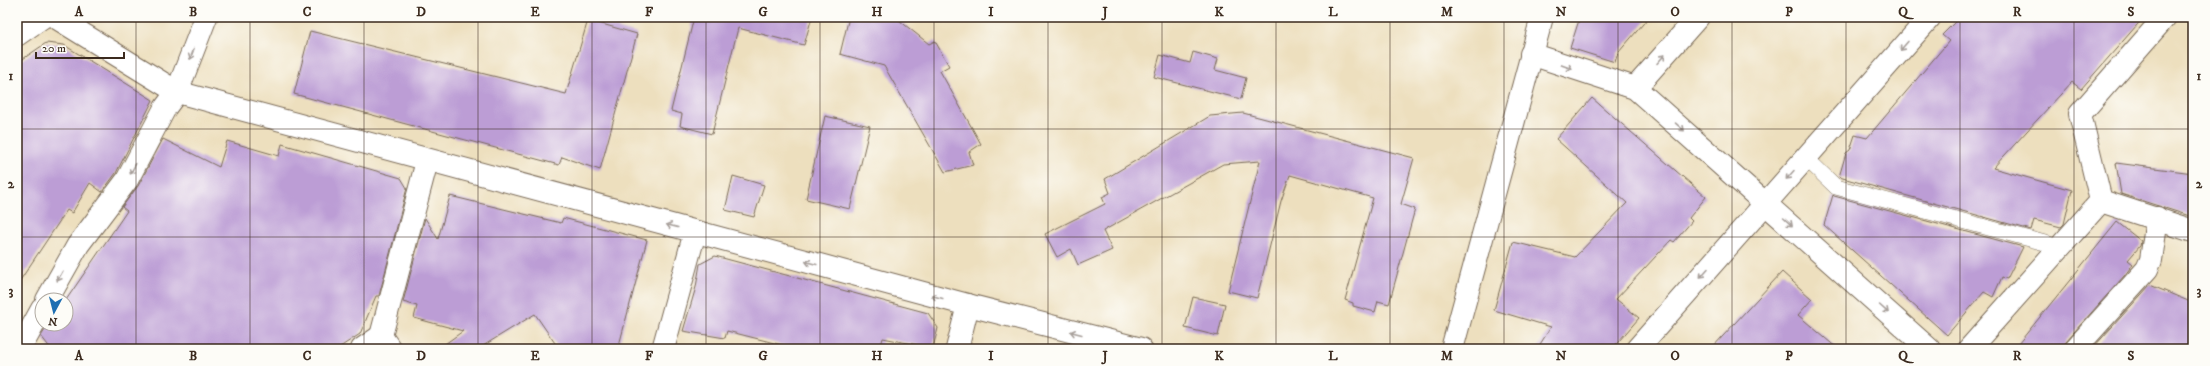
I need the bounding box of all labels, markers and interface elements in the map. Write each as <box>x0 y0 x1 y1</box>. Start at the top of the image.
text: A <box>74 4 84 20</box>
text: B <box>189 4 197 20</box>
text: C <box>303 4 312 20</box>
text: D <box>416 4 426 20</box>
text: E <box>530 4 540 20</box>
text: F <box>645 4 654 20</box>
text: G <box>758 4 768 20</box>
text: H <box>872 4 883 20</box>
text: I <box>988 4 994 20</box>
text: J <box>1100 4 1108 21</box>
text: K <box>1214 4 1224 20</box>
text: L <box>1328 4 1338 20</box>
text: M <box>1441 4 1453 20</box>
text: N <box>1556 4 1567 20</box>
text: O <box>1670 4 1680 20</box>
text: P <box>1785 4 1793 20</box>
text: Q <box>1898 4 1914 20</box>
text: R <box>2013 4 2022 20</box>
text: S <box>2128 4 2135 20</box>
scale bar <box>36 34 124 60</box>
text: 20 m <box>42 41 66 56</box>
one-way arrow <box>1900 41 1909 51</box>
one-way arrow <box>188 47 196 59</box>
one-way arrow <box>1656 54 1665 64</box>
one-way arrow <box>1561 64 1573 72</box>
text: 1 <box>9 68 14 84</box>
text: 1 <box>2197 68 2202 84</box>
one-way arrow <box>1674 123 1685 132</box>
one-way arrow <box>129 162 136 174</box>
one-way arrow <box>1786 170 1795 180</box>
text: 2 <box>8 176 15 192</box>
text: 2 <box>2196 176 2203 192</box>
one-way arrow <box>1783 217 1793 227</box>
one-way arrow <box>666 221 679 229</box>
one-way arrow <box>805 259 818 266</box>
one-way arrow <box>1700 267 1709 278</box>
one-way arrow <box>56 270 64 282</box>
text: 3 <box>9 283 14 299</box>
text: 3 <box>2197 283 2202 299</box>
north arrow <box>34 292 74 332</box>
one-way arrow <box>930 293 943 300</box>
one-way arrow <box>1879 304 1889 313</box>
text: N <box>48 313 58 328</box>
one-way arrow <box>1070 328 1083 336</box>
text: A <box>74 348 84 364</box>
text: B <box>189 348 197 364</box>
text: C <box>303 348 312 364</box>
text: D <box>416 348 426 364</box>
text: E <box>530 348 540 364</box>
text: F <box>645 348 654 364</box>
text: G <box>758 348 768 364</box>
text: H <box>872 348 883 364</box>
text: I <box>988 348 994 364</box>
text: J <box>1100 348 1108 365</box>
text: K <box>1214 348 1224 364</box>
text: L <box>1328 348 1338 364</box>
text: M <box>1441 348 1453 364</box>
text: N <box>1556 348 1567 364</box>
text: O <box>1670 348 1680 364</box>
text: P <box>1785 348 1793 364</box>
text: Q <box>1898 348 1914 364</box>
text: R <box>2013 348 2022 364</box>
text: S <box>2128 348 2135 364</box>

